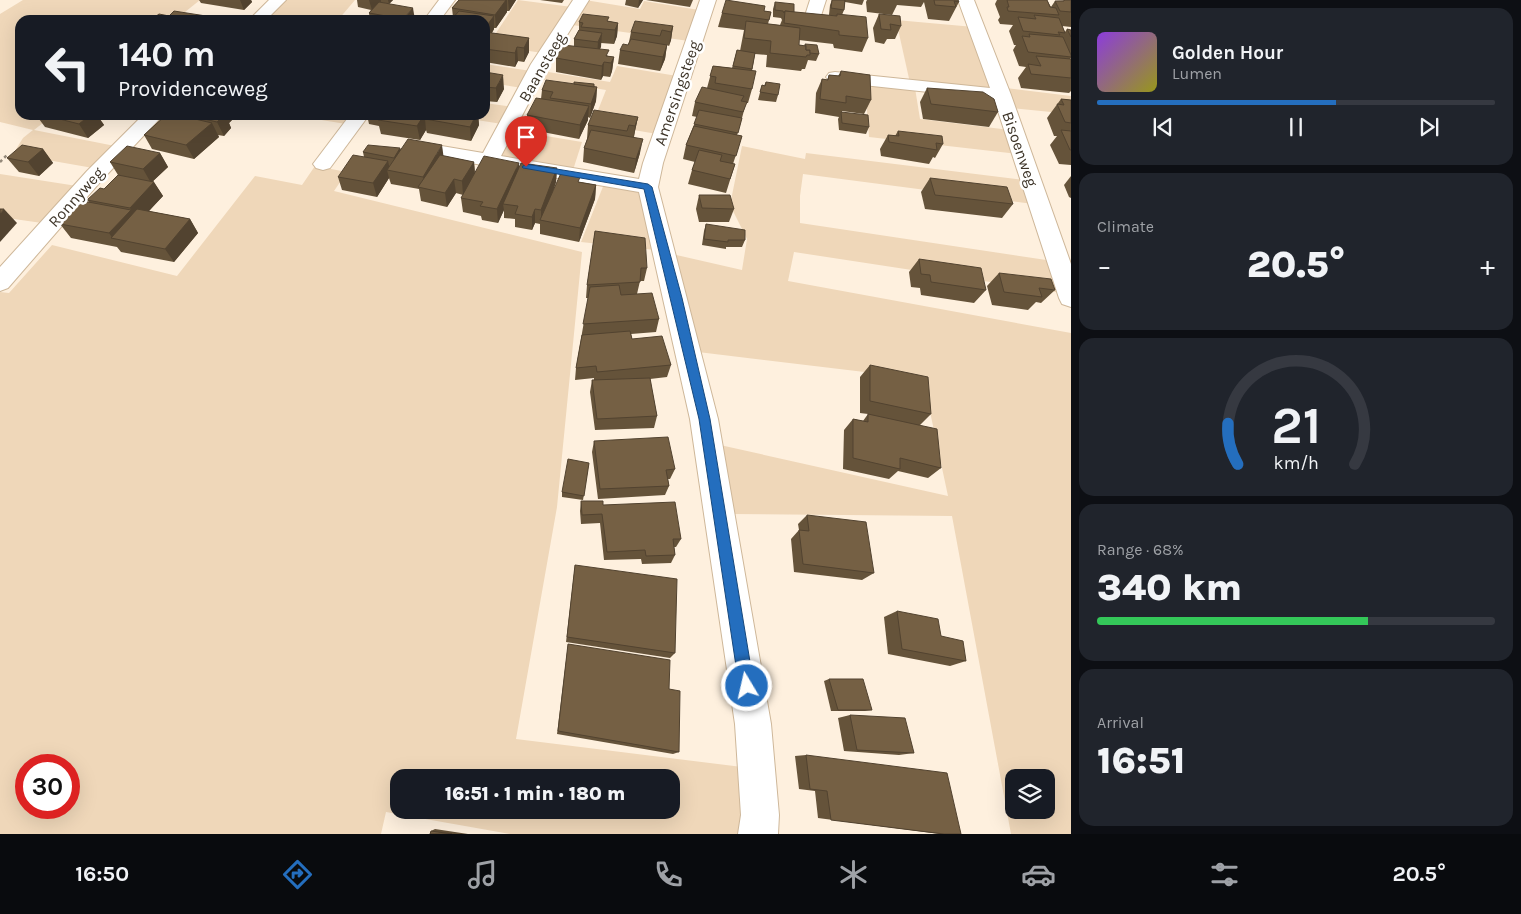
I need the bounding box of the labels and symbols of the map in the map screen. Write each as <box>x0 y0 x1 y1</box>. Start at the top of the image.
street label: Baansteeg <box>514 29 570 105</box>
street label: Amersingsteeg <box>650 38 704 148</box>
street label: Bisoenweg <box>998 109 1042 189</box>
pin <box>505 116 547 167</box>
street label: Ronnyweg <box>44 163 108 231</box>
position arrow <box>720 659 772 711</box>
speed limit sign: 30 <box>15 754 80 819</box>

